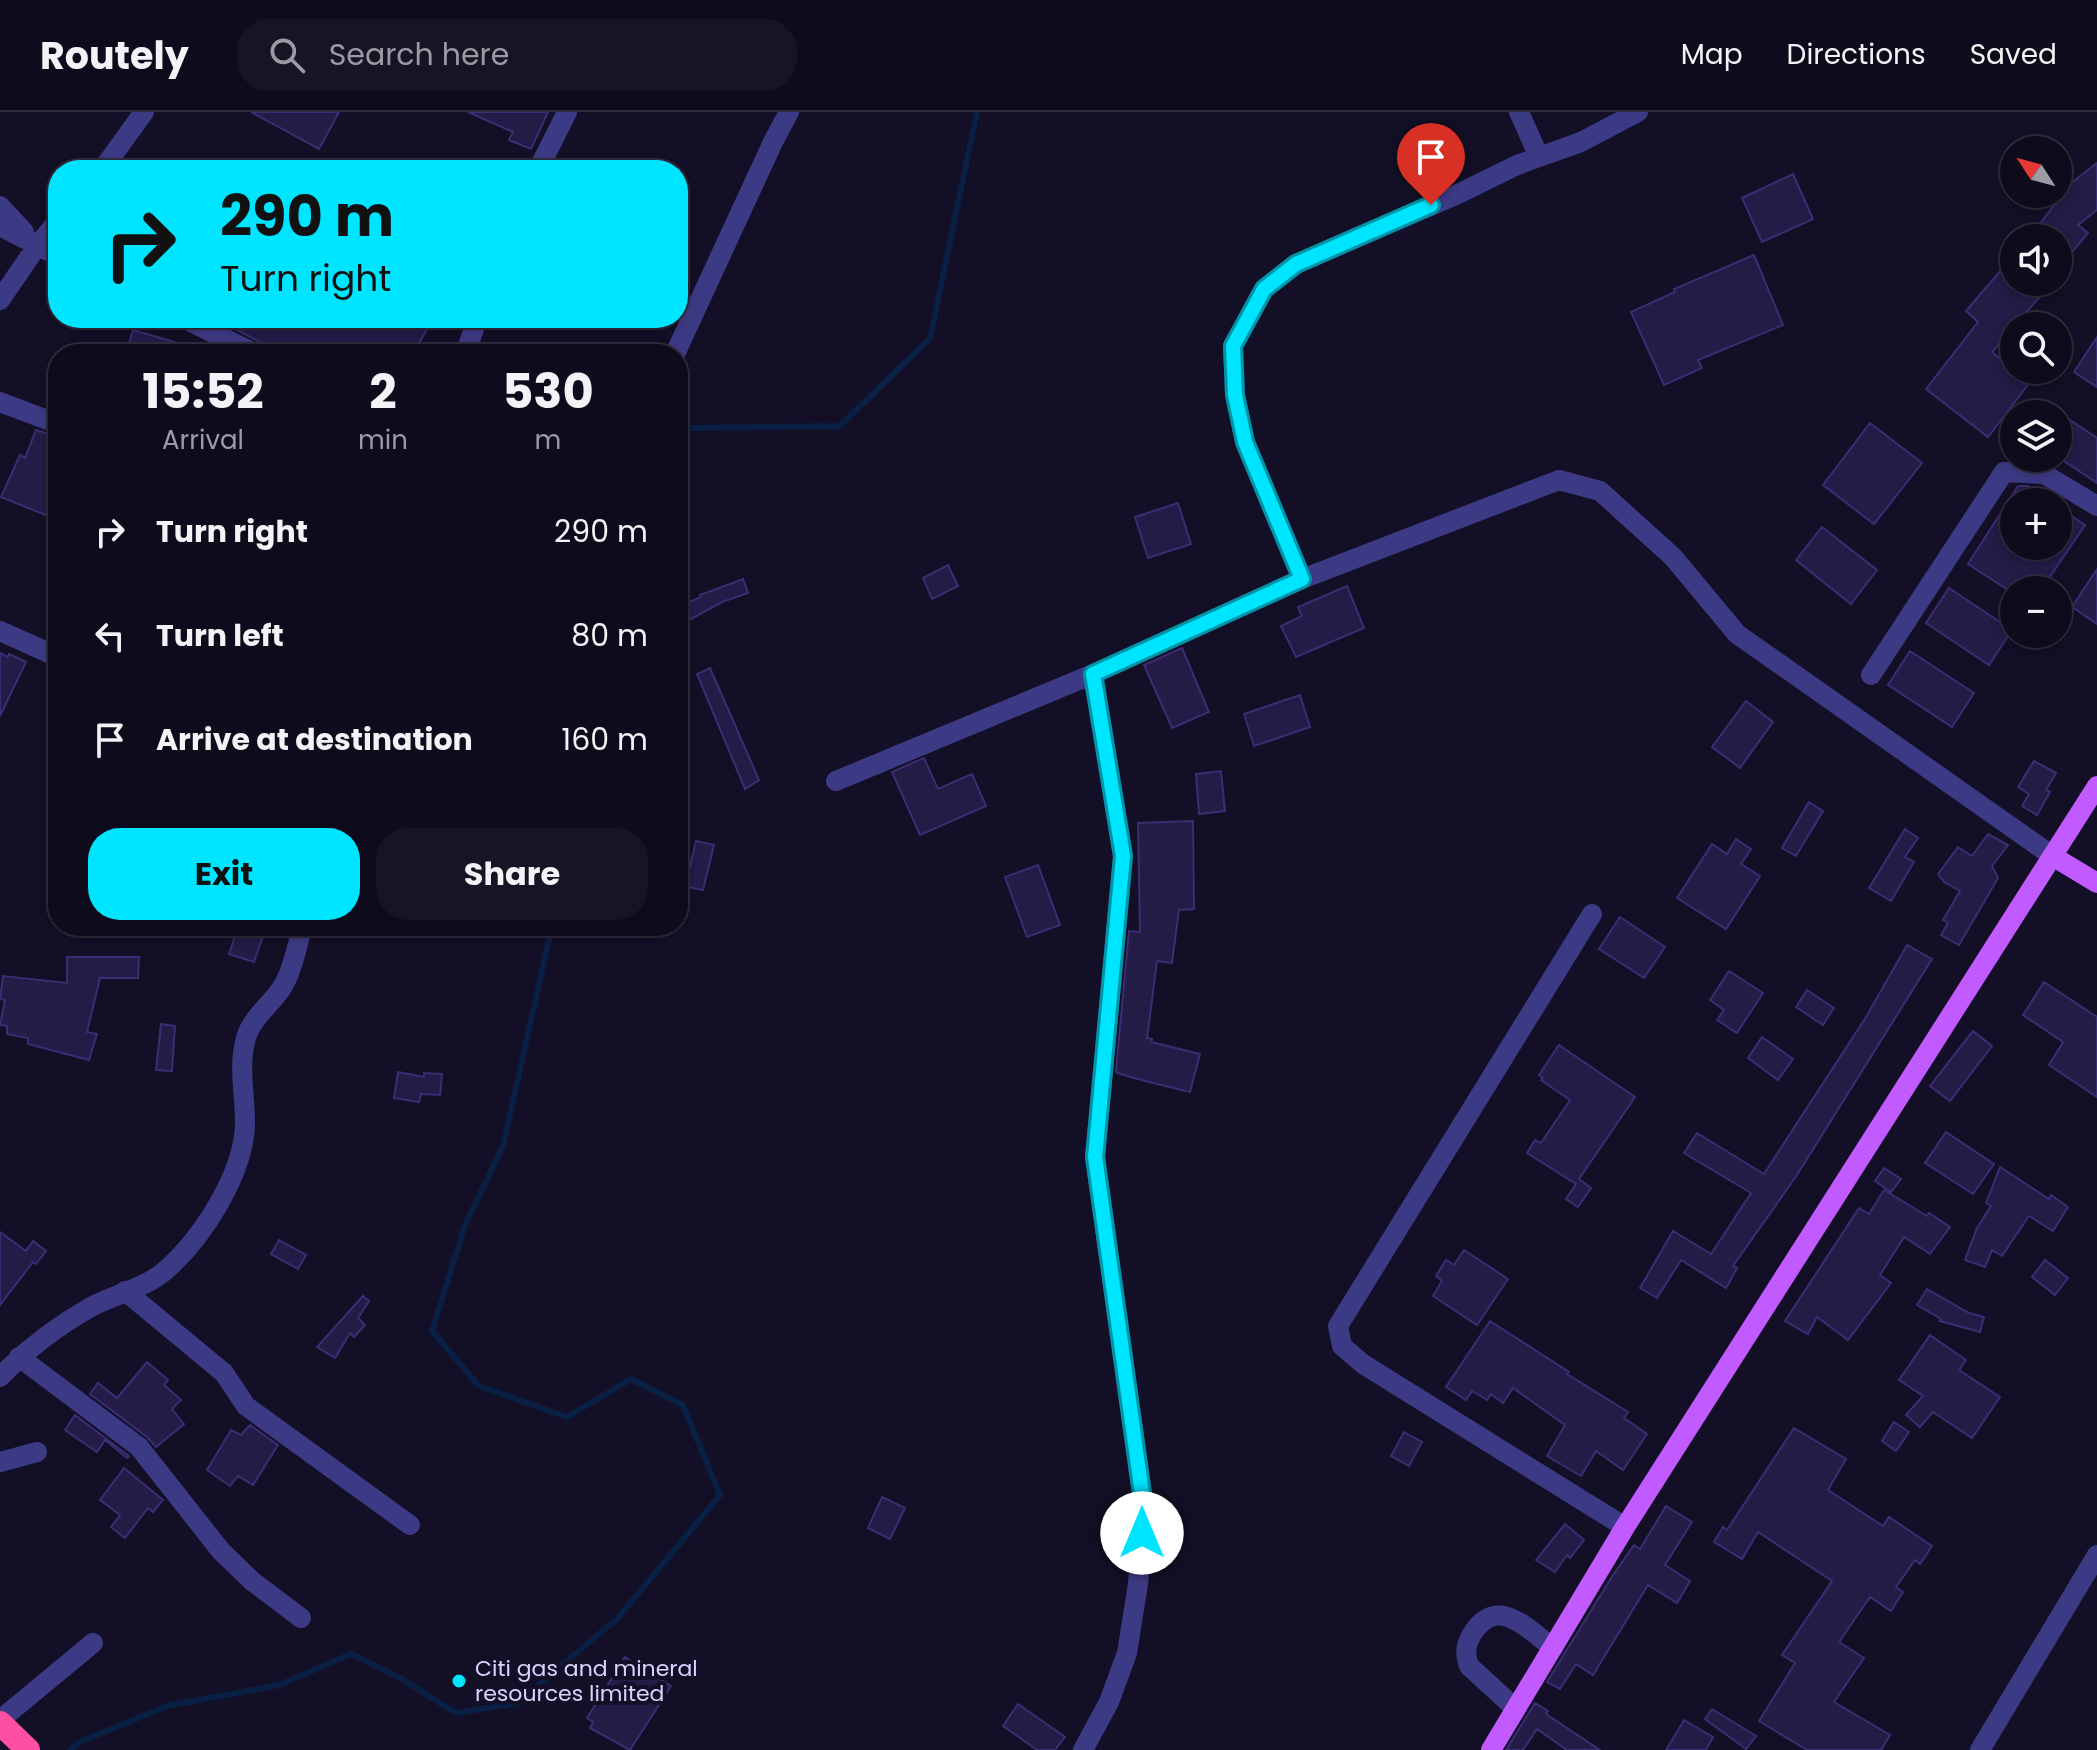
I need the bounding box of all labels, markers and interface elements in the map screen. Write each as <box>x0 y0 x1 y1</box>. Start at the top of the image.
search box <box>237 19 797 91</box>
text: Routely <box>40 29 189 82</box>
icon: search <box>265 33 309 77</box>
text: Search here <box>329 33 509 76</box>
text: Map <box>1681 35 1743 74</box>
text: Directions <box>1787 35 1926 74</box>
text: Saved <box>1970 35 2057 74</box>
pin <box>1397 123 1465 205</box>
icon: arrive <box>1409 135 1453 179</box>
north arrow <box>2000 136 2072 208</box>
map controls <box>2000 136 2072 648</box>
text: 290 m <box>220 177 394 256</box>
icon: right <box>88 192 192 296</box>
button: sound <box>2000 224 2072 296</box>
text: Turn right <box>220 253 391 304</box>
button: search <box>2000 312 2072 384</box>
text: 15:52 <box>142 358 264 425</box>
text: 2 <box>369 358 397 425</box>
text: 530 <box>502 358 594 425</box>
button: layers <box>2000 400 2072 472</box>
text: Arrival <box>162 422 244 458</box>
text: min <box>358 422 408 458</box>
text: m <box>535 422 561 458</box>
button: + <box>2000 488 2072 560</box>
icon: right <box>88 510 132 554</box>
text: Turn right <box>156 510 308 553</box>
text: 290 m <box>554 510 648 553</box>
button: − <box>2000 576 2072 648</box>
icon: left <box>88 614 132 658</box>
text: Turn left <box>156 614 284 657</box>
text: 80 m <box>571 614 648 657</box>
icon: arrive <box>88 718 132 762</box>
text: Arrive at destination <box>156 718 473 761</box>
text: 160 m <box>562 718 648 761</box>
button: Exit <box>88 828 360 920</box>
button: Share <box>376 828 648 920</box>
position arrow <box>1100 1491 1184 1575</box>
place label: Citi gas and mineral resources limited <box>475 1653 698 1709</box>
marker: Citi gas and mineral resources limited <box>450 1672 468 1690</box>

